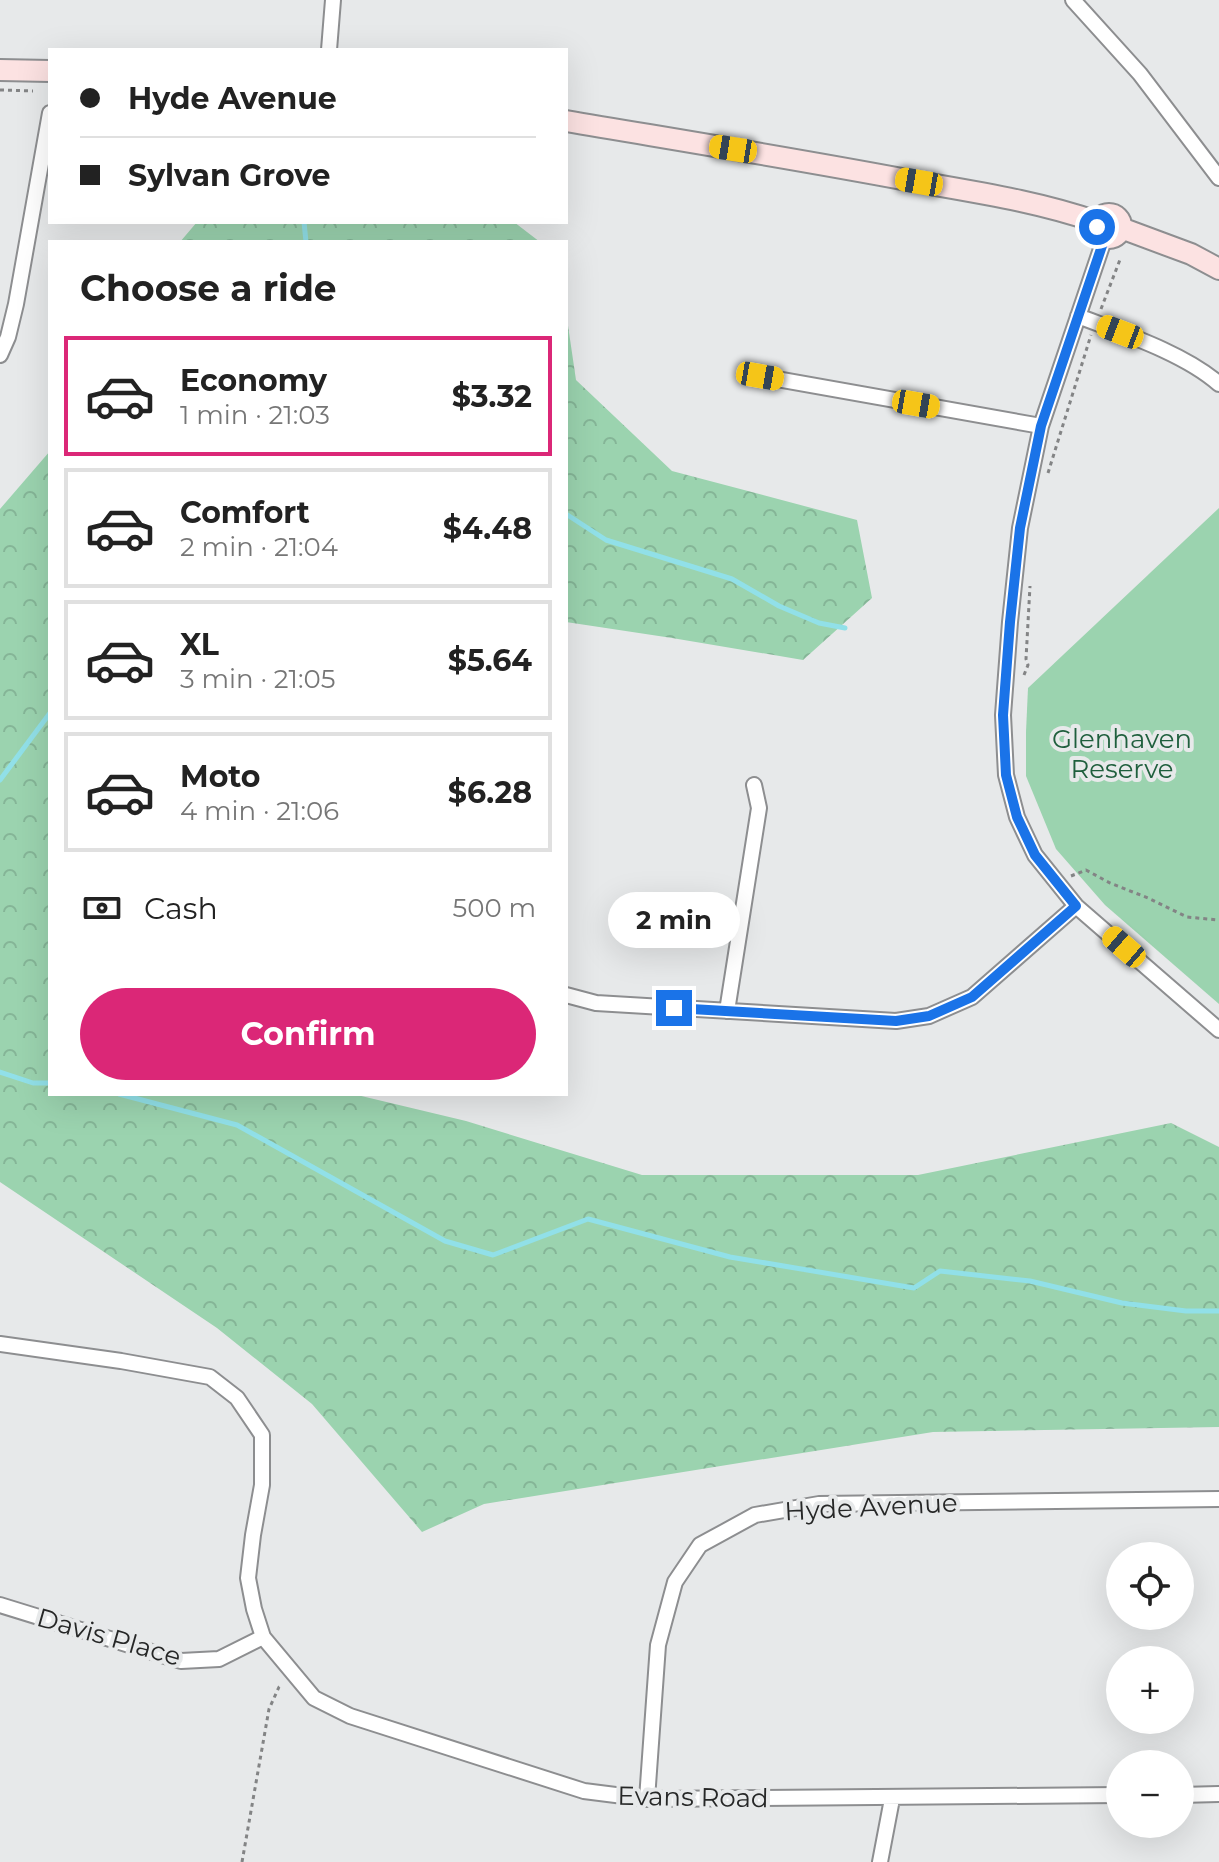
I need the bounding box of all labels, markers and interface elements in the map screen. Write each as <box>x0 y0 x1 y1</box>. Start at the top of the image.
text: Hyde Avenue <box>128 80 337 117</box>
car <box>707 133 759 165</box>
text: Sylvan Grove <box>128 157 331 194</box>
car <box>893 166 945 198</box>
route start <box>1079 209 1115 245</box>
text: Choose a ride <box>80 266 337 310</box>
car <box>1093 312 1147 352</box>
icon: car <box>84 360 156 432</box>
car <box>734 360 786 392</box>
text: Economy <box>180 362 327 399</box>
text: $3.32 <box>452 378 532 415</box>
car <box>890 388 942 420</box>
text: 1 min · 21:03 <box>180 399 330 431</box>
icon: car <box>84 492 156 564</box>
text: Comfort <box>180 494 310 531</box>
text: $4.48 <box>443 510 532 547</box>
text: 2 min · 21:04 <box>180 531 338 563</box>
icon: car <box>84 624 156 696</box>
text: XL <box>180 626 219 663</box>
text: $5.64 <box>448 642 532 679</box>
text: 3 min · 21:05 <box>180 663 335 695</box>
park label: Glenhaven Reserve <box>1052 723 1192 785</box>
icon: car <box>84 756 156 828</box>
text: Moto <box>180 758 261 795</box>
text: $6.28 <box>448 774 532 811</box>
text: 4 min · 21:06 <box>180 795 339 827</box>
icon: cash <box>80 886 124 930</box>
text: Cash <box>144 890 218 927</box>
text: 500 m <box>452 892 536 924</box>
callout: 2 min <box>608 892 740 948</box>
text: 2 min <box>636 904 712 936</box>
car <box>1098 922 1150 972</box>
button: Confirm <box>80 988 536 1080</box>
route end <box>656 990 692 1026</box>
street label: Hyde Avenue <box>784 1486 958 1528</box>
map controls <box>1106 1542 1194 1838</box>
button: locate <box>1106 1542 1194 1630</box>
street label: Davis Place <box>33 1601 185 1673</box>
button: + <box>1106 1646 1194 1734</box>
button: − <box>1106 1750 1194 1838</box>
street label: Evans Road <box>617 1780 769 1814</box>

